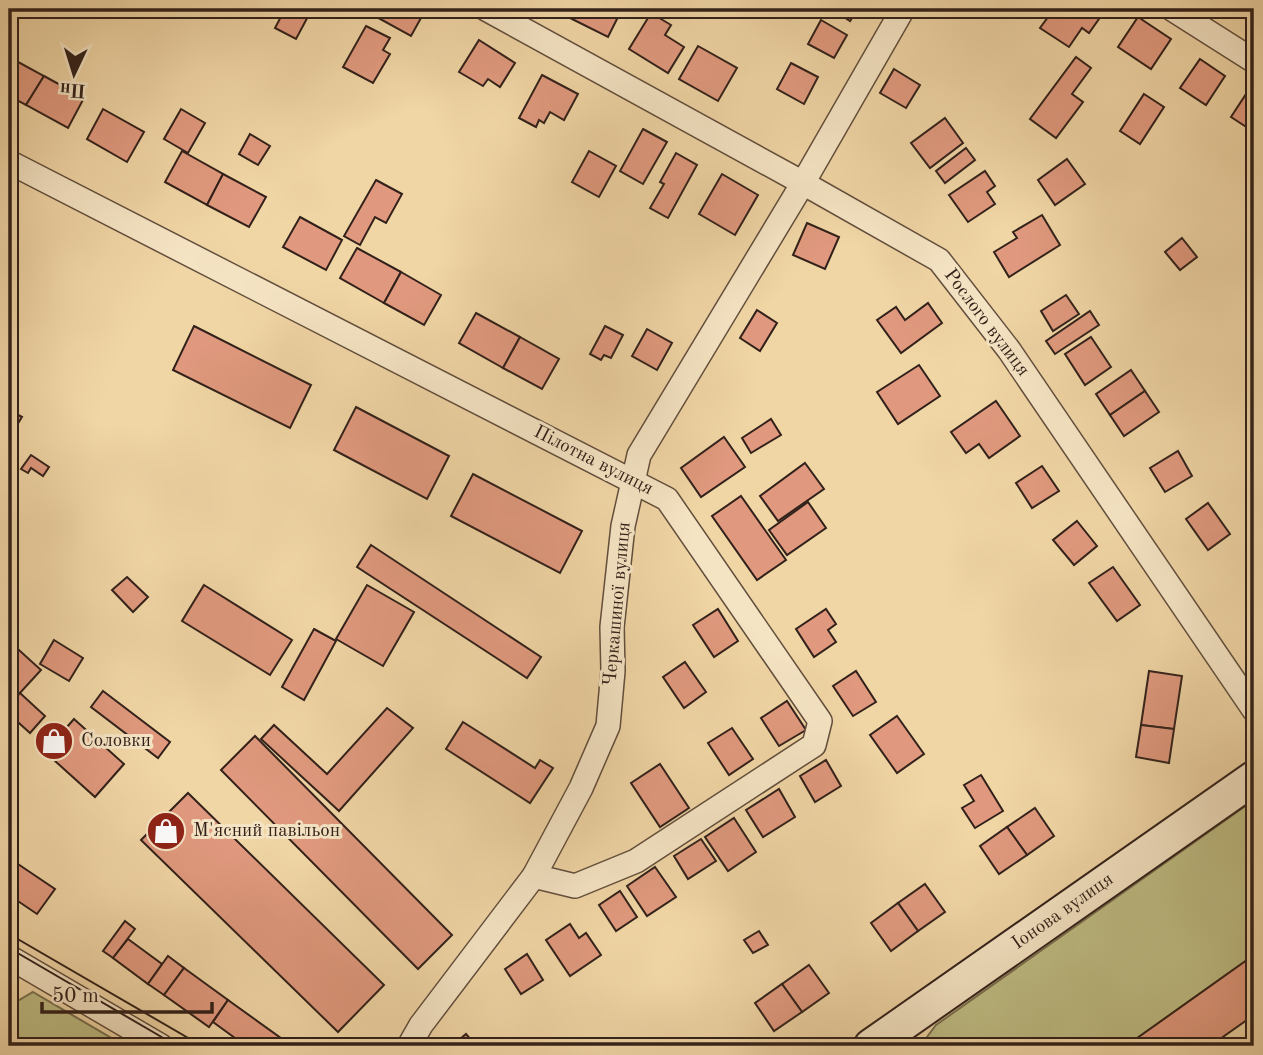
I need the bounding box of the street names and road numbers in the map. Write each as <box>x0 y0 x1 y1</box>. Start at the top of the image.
street label: Рослого вулиця <box>940 266 1032 380</box>
street label: Пілотна вулиця <box>530 423 656 499</box>
street label: Черкашиної вулиця <box>601 521 635 687</box>
street label: Іонова вулиця <box>1009 870 1117 954</box>

